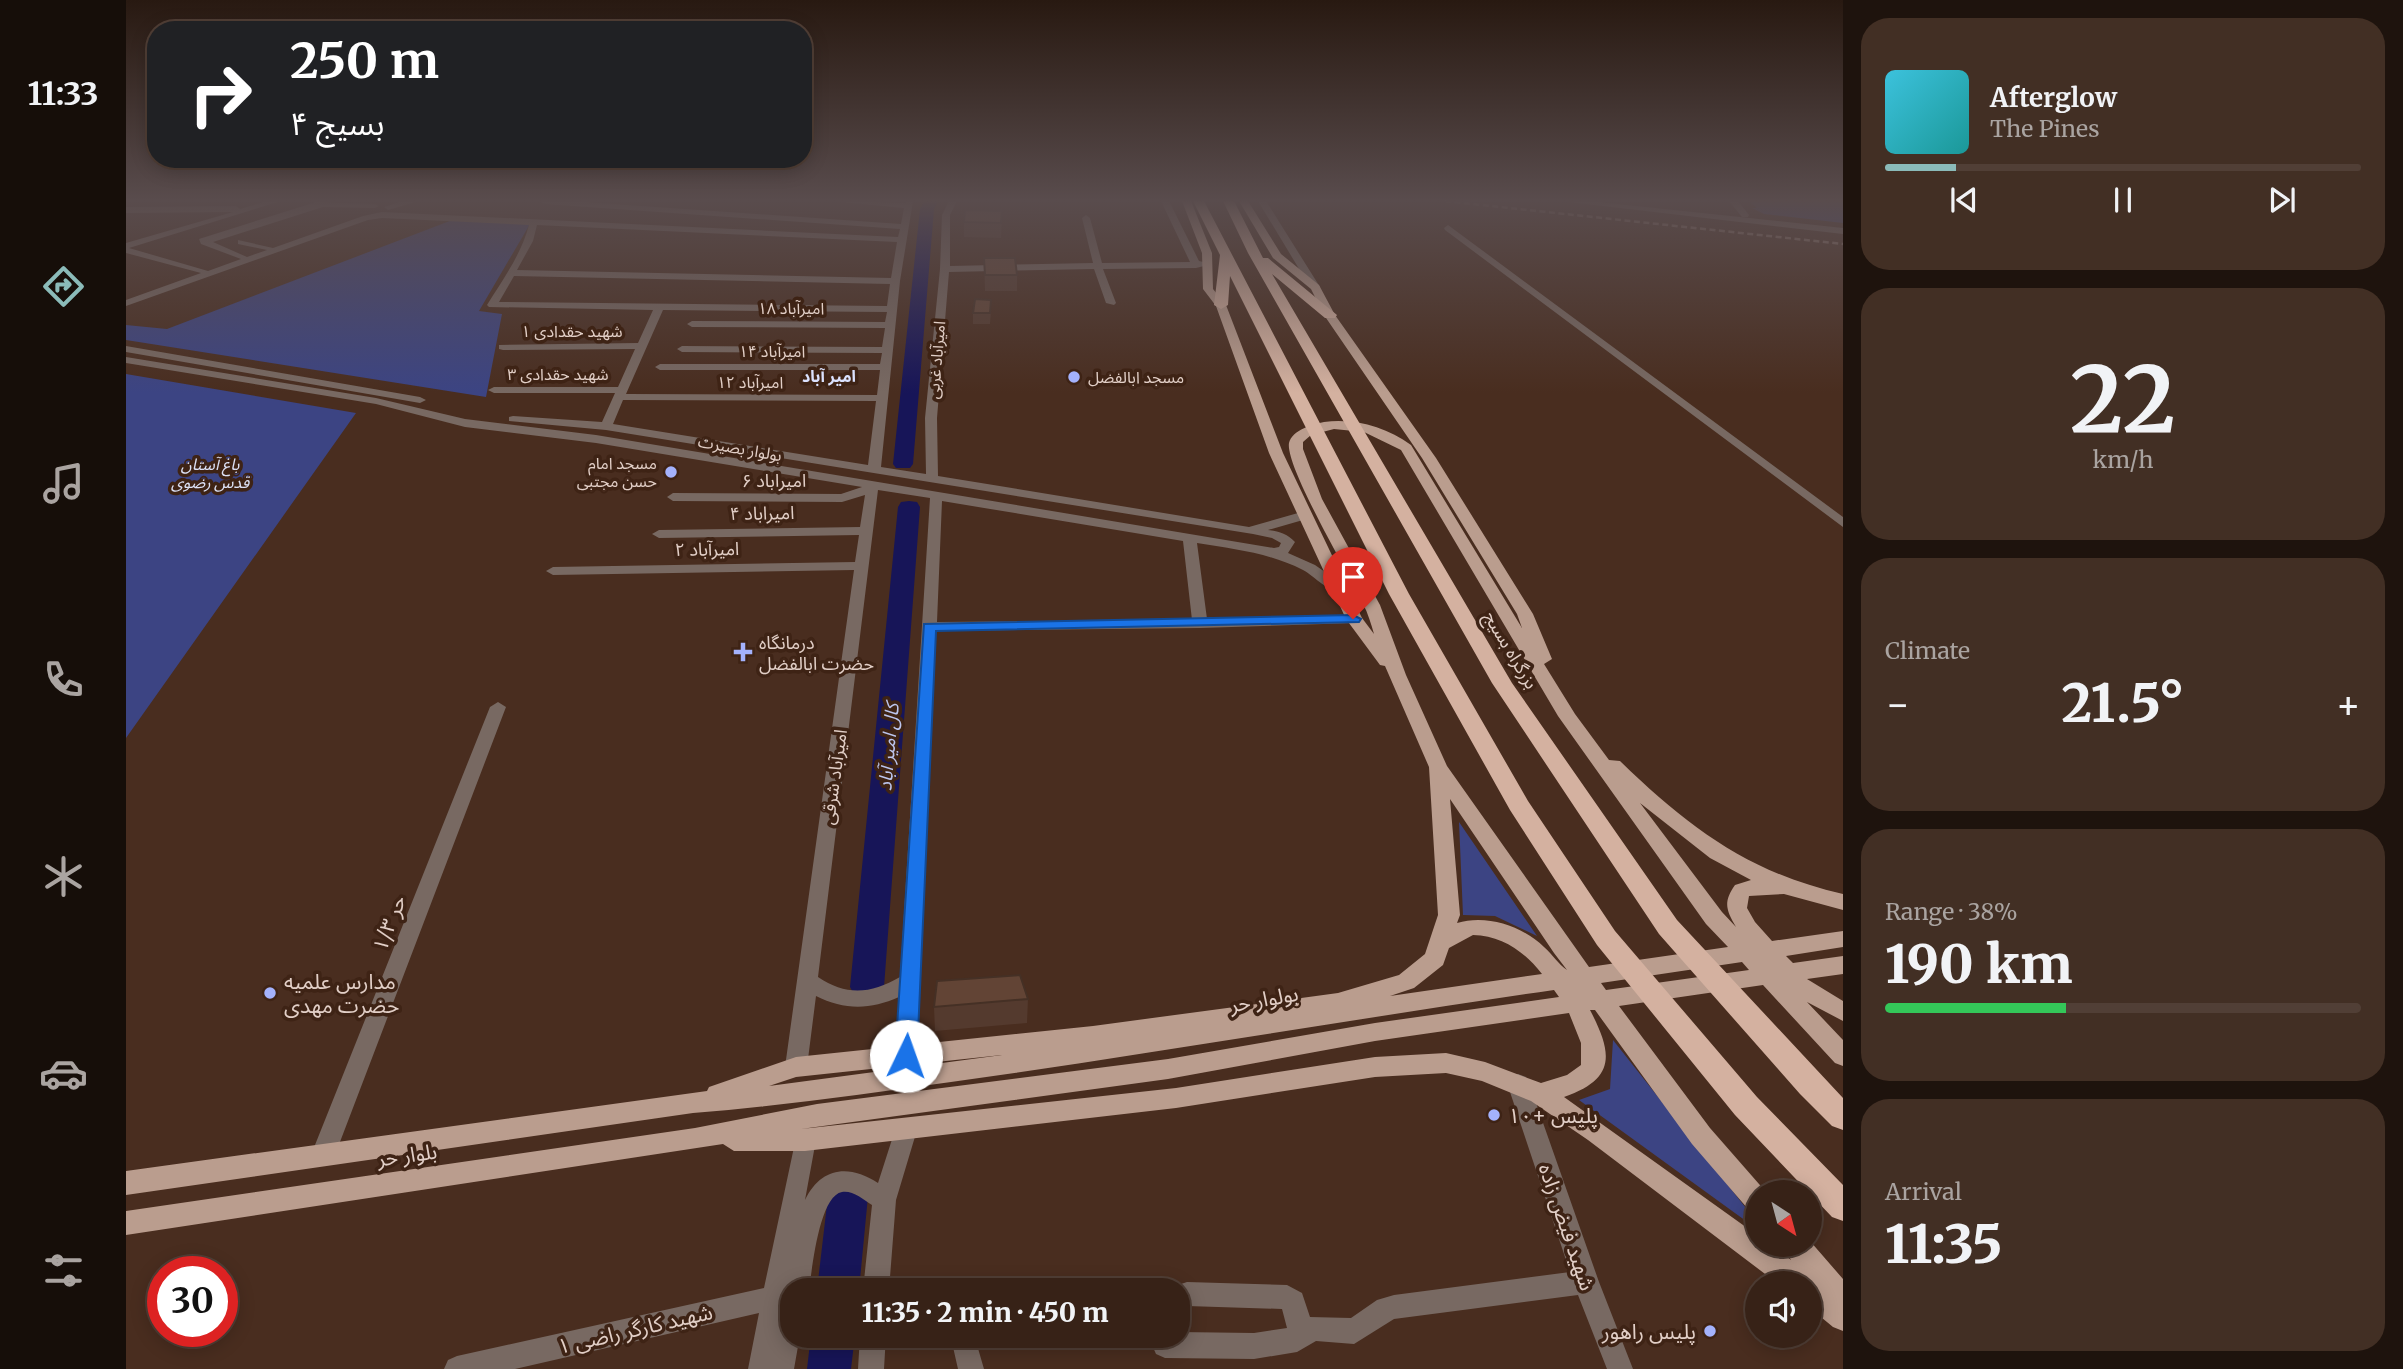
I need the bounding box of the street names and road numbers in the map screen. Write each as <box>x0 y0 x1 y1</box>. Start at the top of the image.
street label: امیرآباد ۱۸ <box>758 298 824 318</box>
street label: امیرآباد غربی <box>923 320 949 400</box>
street label: شهید حقدادی ۱ <box>521 321 623 341</box>
street label: امیرآباد ۱۴ <box>739 341 805 361</box>
street label: شهید حقدادی ۳ <box>507 364 609 384</box>
street label: امیرآباد ۱۲ <box>717 372 783 392</box>
street label: بولوار بصیرت <box>697 431 783 465</box>
street label: امیراباد ۶ <box>742 469 806 492</box>
street label: امیراباد ۴ <box>729 501 795 525</box>
street label: امیرآباد ۲ <box>675 537 739 561</box>
street label: بزرگراه بسیج <box>1477 607 1543 694</box>
street label: امیرآباد شرقی <box>816 728 852 826</box>
street label: حر ۱/۳ <box>366 891 412 955</box>
street label: بولوار حر <box>1227 980 1300 1018</box>
street label: بلوار حر <box>374 1137 439 1173</box>
street label: شهید فیض زاده <box>1533 1160 1601 1294</box>
street label: شهید کارگر راضی ۱ <box>555 1298 715 1360</box>

